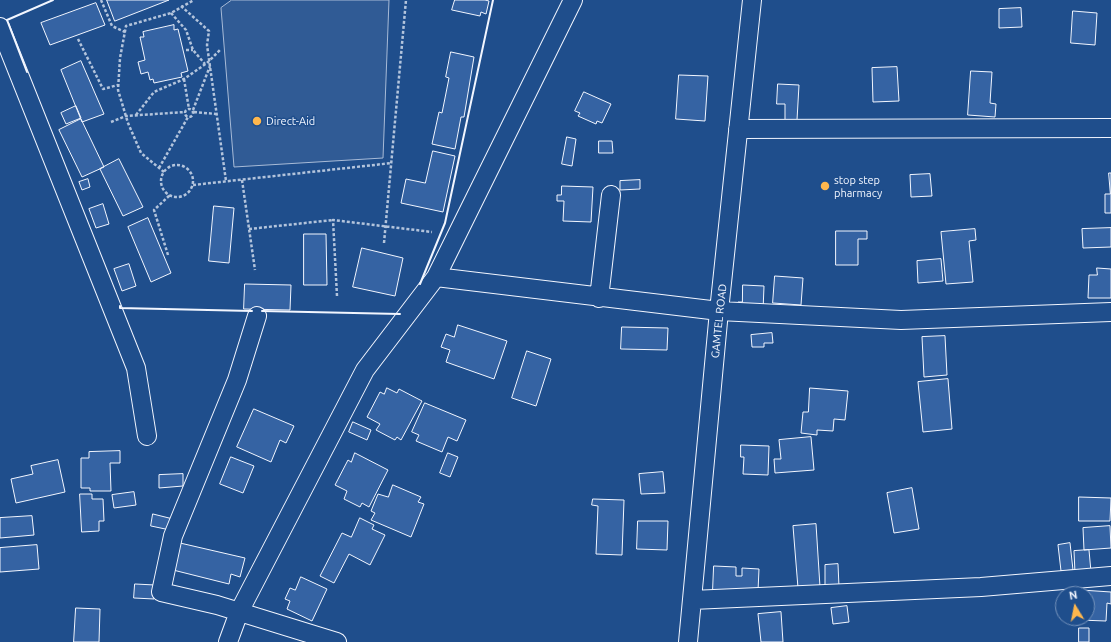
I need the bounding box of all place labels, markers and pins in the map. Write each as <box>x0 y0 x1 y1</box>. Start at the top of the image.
place label: Direct-Aid <box>266 114 315 128</box>
marker: Direct-Aid <box>251 115 263 127</box>
place label: stop step pharmacy <box>834 173 882 199</box>
marker: stop step pharmacy <box>819 180 831 192</box>

